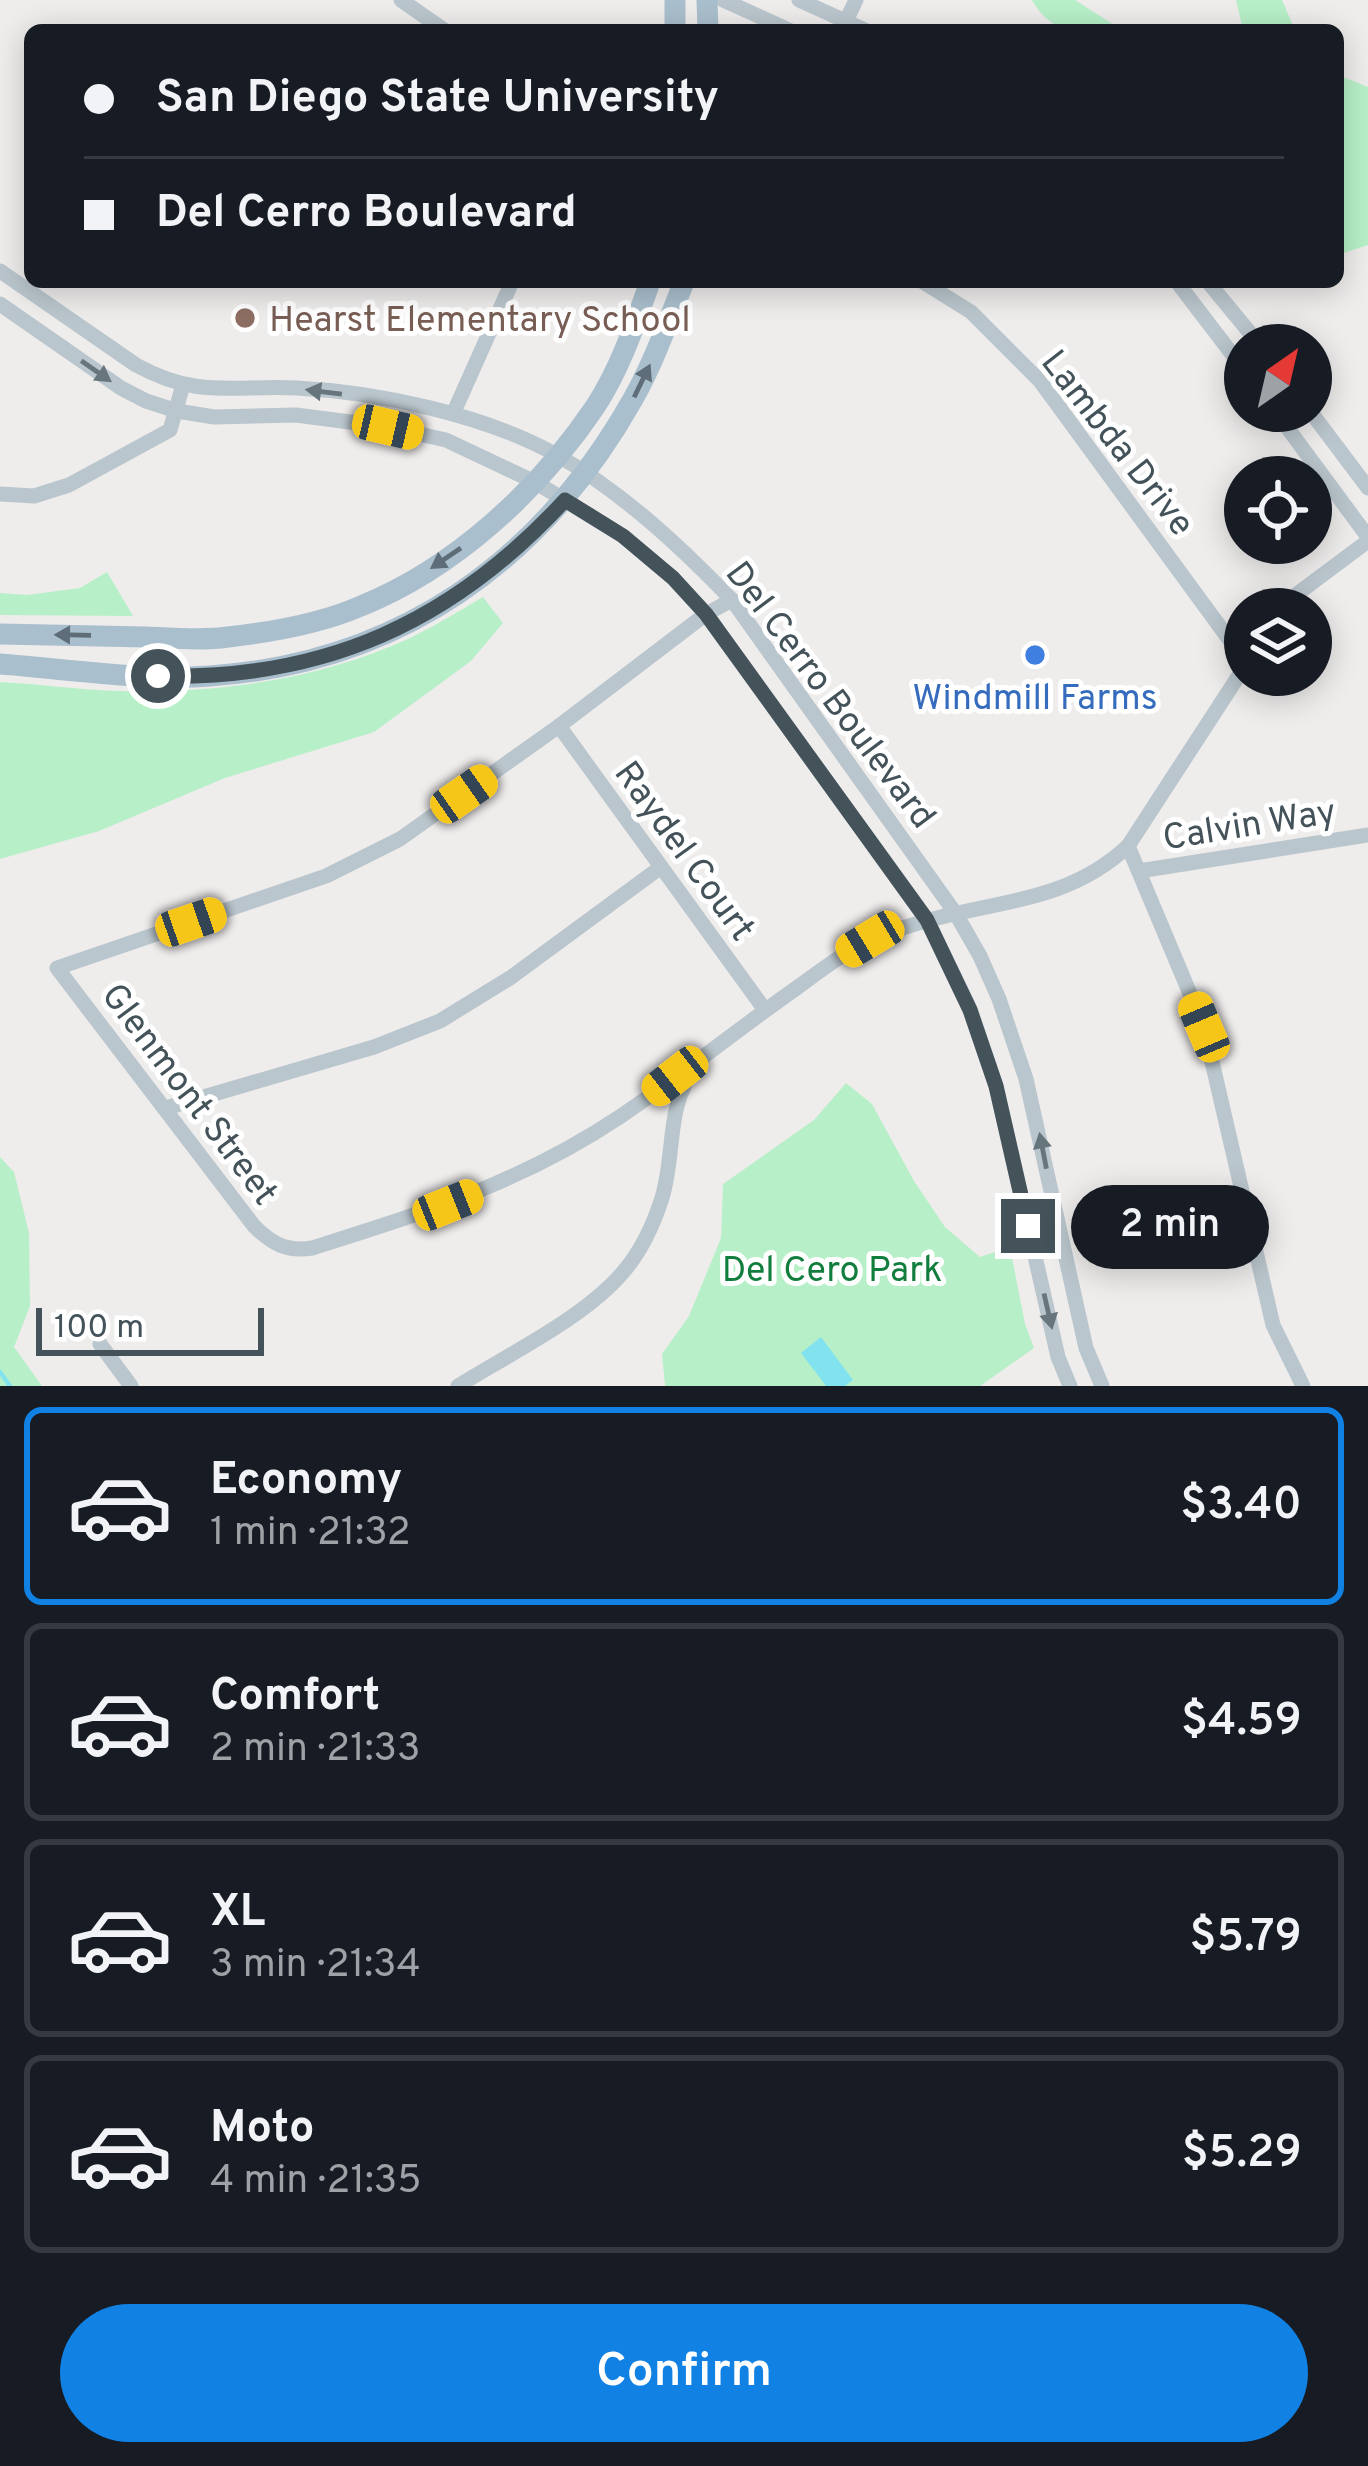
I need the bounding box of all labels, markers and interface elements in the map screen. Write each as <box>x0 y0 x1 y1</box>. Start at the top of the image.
text: San Diego State University <box>156 71 719 128</box>
text: Del Cerro Boulevard <box>156 186 577 243</box>
place label: Hearst Elementary School <box>269 299 691 345</box>
marker: Hearst Elementary School <box>232 305 258 331</box>
north arrow <box>1224 324 1332 432</box>
map controls <box>1224 324 1332 696</box>
street label: Lambda Drive <box>1029 342 1203 547</box>
one-way arrow <box>80 358 112 381</box>
one-way arrow <box>632 364 652 399</box>
one-way arrow <box>305 382 342 401</box>
car <box>349 401 427 453</box>
button: locate <box>1224 456 1332 564</box>
one-way arrow <box>430 546 463 569</box>
street label: Del Cerro Boulevard <box>713 554 944 839</box>
button: layers <box>1224 588 1332 696</box>
one-way arrow <box>53 626 91 645</box>
marker: Windmill Farms <box>1022 642 1048 668</box>
route start <box>131 649 185 703</box>
place label: Windmill Farms <box>912 677 1158 723</box>
street label: Raydel Court <box>602 753 763 951</box>
car <box>424 759 504 829</box>
street label: Calvin Way <box>1160 791 1339 863</box>
car <box>151 893 231 951</box>
car <box>830 905 910 973</box>
street label: Glenmont Street <box>89 975 286 1216</box>
car <box>1173 987 1235 1067</box>
car <box>636 1040 714 1112</box>
one-way arrow <box>1033 1131 1052 1169</box>
car <box>408 1175 488 1235</box>
callout: 2 min <box>1070 1184 1268 1268</box>
route end <box>1001 1199 1055 1253</box>
text: 2 min <box>1120 1202 1220 1251</box>
park label: Del Cero Park <box>722 1249 942 1295</box>
one-way arrow <box>1039 1292 1058 1330</box>
scale bar <box>36 1302 264 1355</box>
text: 100 m <box>54 1308 144 1350</box>
icon: car <box>66 1452 174 1560</box>
text: Economy <box>210 1453 402 1510</box>
text: $3.40 <box>1180 1478 1302 1535</box>
text: 1 min · 21:32 <box>210 1510 411 1559</box>
icon: car <box>66 1668 174 1776</box>
text: Comfort <box>210 1669 380 1726</box>
text: $4.59 <box>1181 1694 1302 1751</box>
text: 2 min · 21:33 <box>210 1726 420 1775</box>
icon: car <box>66 1884 174 1992</box>
text: XL <box>210 1885 265 1942</box>
text: $5.79 <box>1190 1910 1302 1967</box>
text: 3 min · 21:34 <box>210 1942 421 1991</box>
icon: car <box>66 2100 174 2208</box>
text: Moto <box>210 2101 314 2158</box>
text: $5.29 <box>1182 2126 1302 2183</box>
text: 4 min · 21:35 <box>210 2158 422 2207</box>
button: Confirm <box>60 2304 1308 2442</box>

